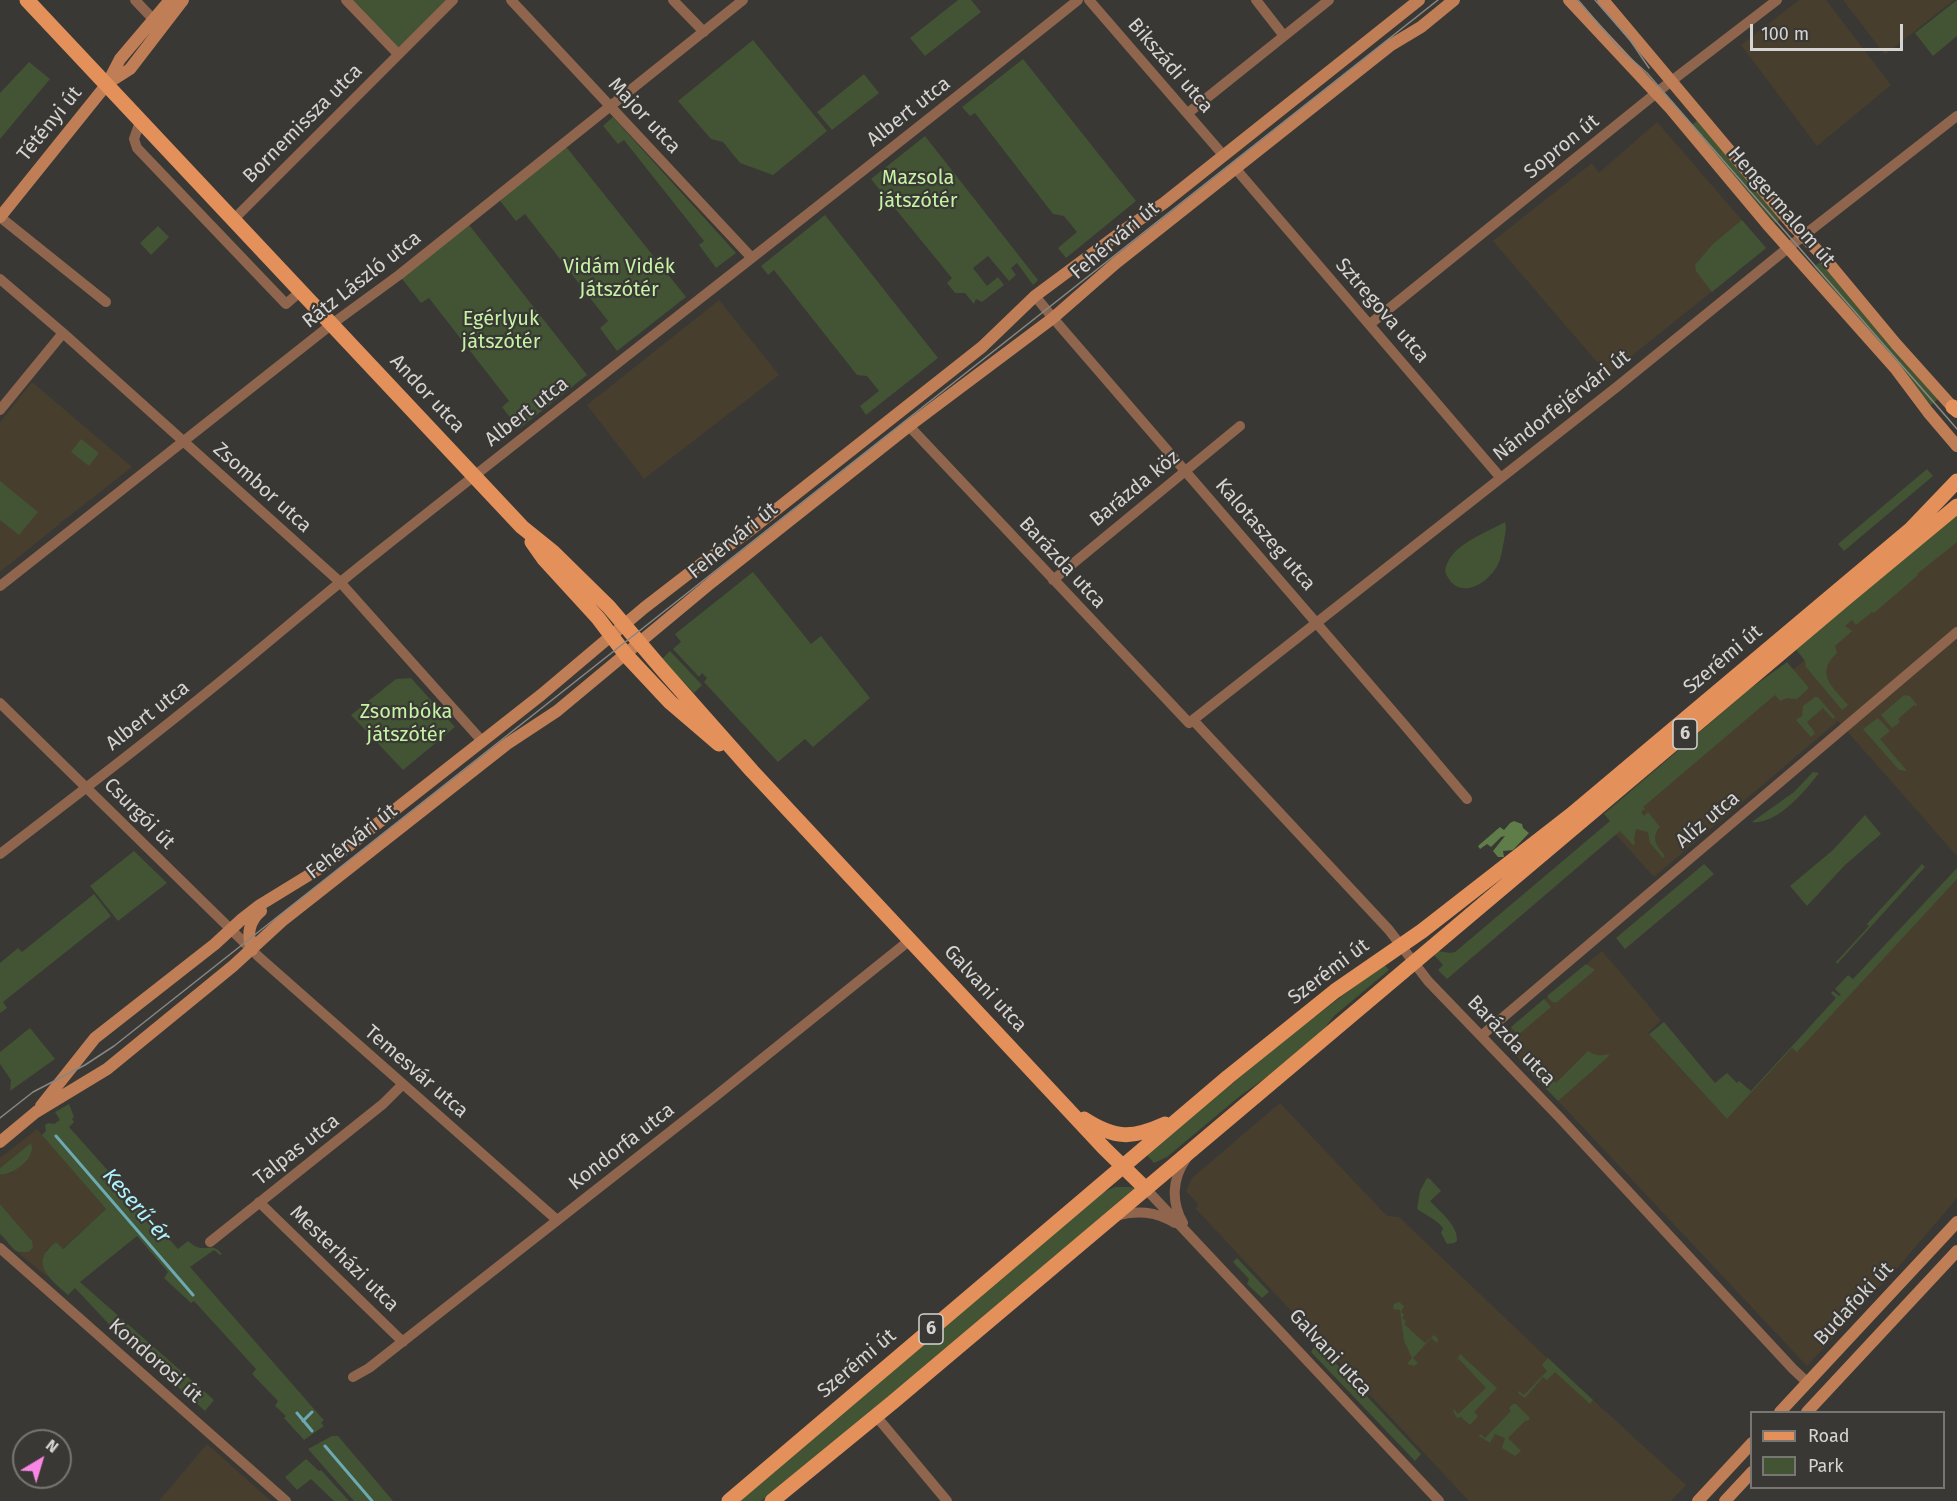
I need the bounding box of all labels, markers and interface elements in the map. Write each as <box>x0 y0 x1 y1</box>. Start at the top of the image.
scale bar <box>1753 12 1906 50</box>
street label: Bikszádi utca <box>1122 13 1218 119</box>
text: 100 m <box>1761 23 1809 45</box>
street label: Bornemissza utca <box>238 59 368 189</box>
street label: Albert utca <box>863 72 955 152</box>
street label: Major utca <box>603 73 685 159</box>
street label: Tétényi út <box>13 82 87 166</box>
street label: Sopron út <box>1520 110 1604 184</box>
street label: Hengermalom út <box>1722 142 1840 272</box>
park label: Mazsola játszótér <box>879 166 957 213</box>
street label: Fehérvári út <box>1066 197 1164 285</box>
street label: Rátz László utca <box>298 226 426 334</box>
street label: Sztregova utca <box>1330 254 1434 368</box>
park label: Vidám Vidék Játszótér <box>563 255 675 302</box>
park label: Egérlyuk játszótér <box>462 307 540 354</box>
street label: Nándorfejérvári út <box>1489 345 1635 467</box>
street label: Andor utca <box>385 350 469 438</box>
street label: Albert utca <box>481 372 573 452</box>
street label: Zsombor utca <box>208 438 316 538</box>
street label: Barázda köz <box>1085 446 1185 532</box>
street label: Kalotaszeg utca <box>1210 474 1320 596</box>
street label: Fehérvári út <box>683 498 783 584</box>
street label: Barázda utca <box>1014 512 1110 614</box>
street label: Szerémi út <box>1679 620 1767 700</box>
street label: Albert utca <box>102 676 194 756</box>
park label: Zsombóka játszótér <box>360 700 452 747</box>
road number: 6 <box>1673 719 1697 749</box>
street label: Csurgói út <box>98 773 180 855</box>
street label: Alíz utca <box>1671 786 1745 854</box>
street label: Fehérvári út <box>302 799 402 885</box>
street label: Szerémi út <box>1284 934 1374 1010</box>
street label: Galvani utca <box>938 940 1032 1038</box>
street label: Barázda utca <box>1462 991 1560 1091</box>
street label: Temesvár utca <box>359 1020 473 1124</box>
street label: Kondorfa utca <box>564 1098 680 1196</box>
street label: Talpas utca <box>250 1109 344 1191</box>
water label: Keserű-ér <box>97 1164 175 1248</box>
street label: Mesterházi utca <box>284 1201 404 1317</box>
street label: Budafoki út <box>1809 1257 1899 1351</box>
street label: Galvani utca <box>1283 1304 1377 1402</box>
street label: Kondorosi út <box>103 1314 207 1408</box>
road number: 6 <box>919 1314 943 1344</box>
street label: Szerémi út <box>813 1324 901 1404</box>
legend <box>1750 1411 1945 1489</box>
text: Road <box>1808 1425 1850 1447</box>
north arrow <box>12 1429 72 1489</box>
text: N <box>42 1435 62 1457</box>
text: Park <box>1808 1455 1843 1477</box>

